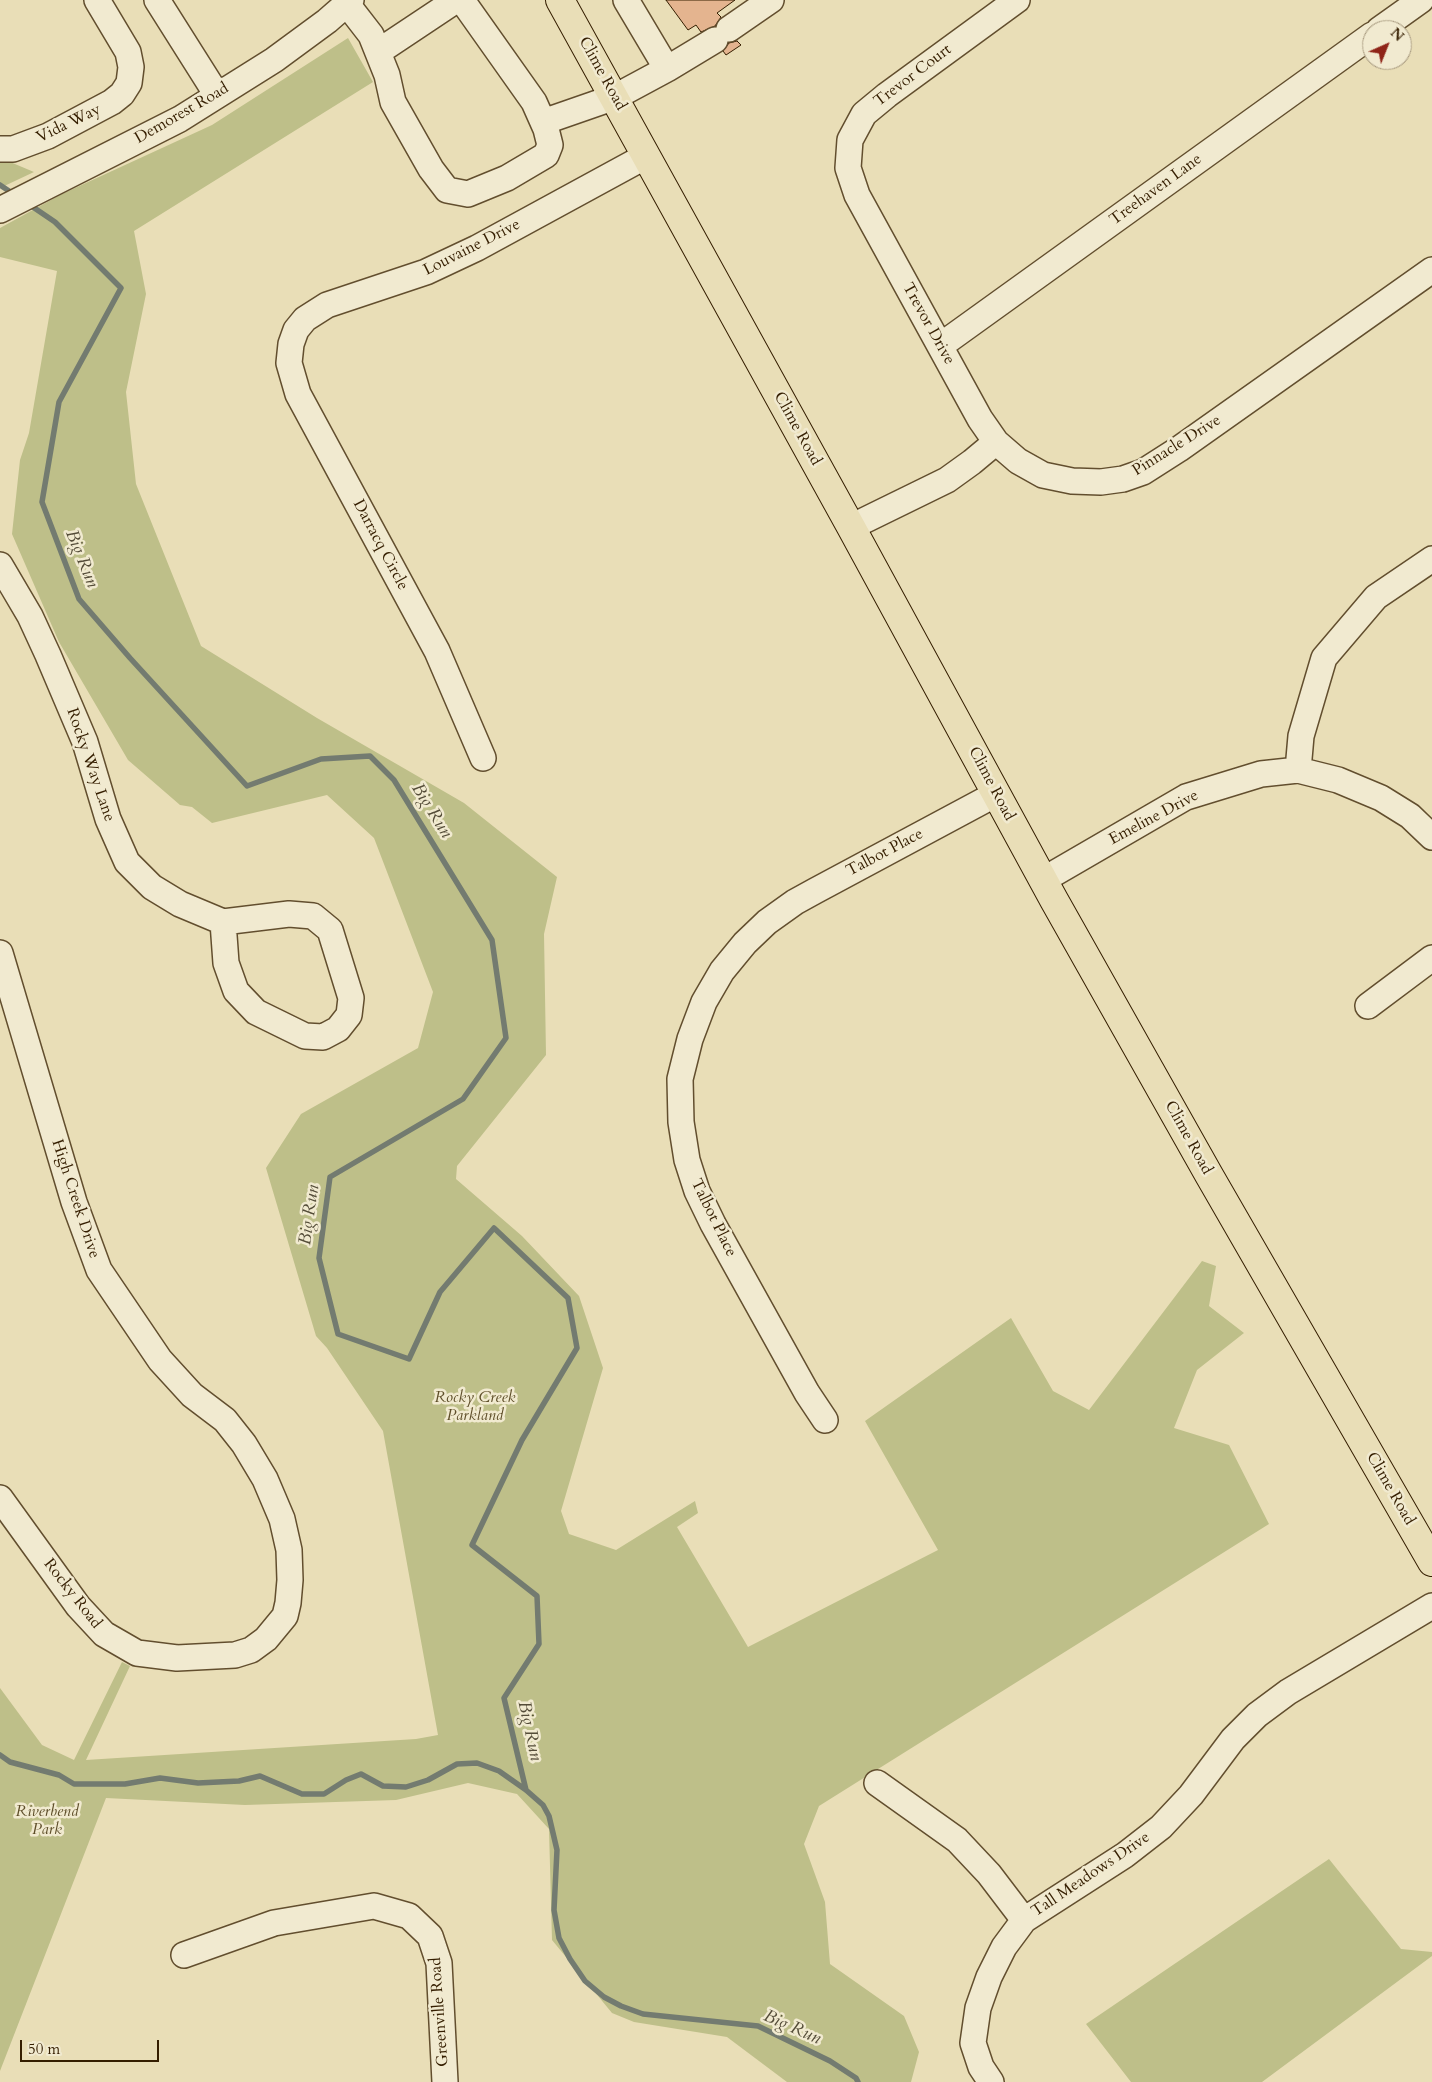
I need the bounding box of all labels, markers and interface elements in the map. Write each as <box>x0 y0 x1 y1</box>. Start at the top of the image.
north arrow <box>1362 20 1412 70</box>
text: N <box>1386 24 1408 46</box>
street label: Clime Road <box>574 34 630 114</box>
street label: Trevor Court <box>870 41 956 111</box>
street label: Demorest Road <box>132 79 232 149</box>
street label: Vida Way <box>34 100 104 148</box>
street label: Treehaven Lane <box>1106 150 1206 230</box>
street label: Louvaine Drive <box>420 215 524 281</box>
street label: Trevor Drive <box>898 280 958 368</box>
street label: Clime Road <box>769 389 825 469</box>
street label: Pinnacle Drive <box>1129 411 1225 481</box>
street label: Darracq Circle <box>348 496 412 594</box>
water label: Big Run <box>60 527 102 591</box>
street label: Rocky Way Lane <box>62 706 118 824</box>
street label: Clime Road <box>963 744 1019 824</box>
water label: Big Run <box>406 780 456 842</box>
street label: Emeline Drive <box>1106 786 1202 850</box>
street label: Talbot Place <box>843 825 927 881</box>
street label: Clime Road <box>1160 1098 1216 1178</box>
street label: High Creek Drive <box>47 1137 103 1261</box>
street label: Talbot Place <box>686 1176 740 1260</box>
water label: Big Run <box>295 1183 325 1247</box>
park label: Rocky Creek Parkland <box>434 1388 516 1426</box>
street label: Clime Road <box>1361 1449 1419 1529</box>
street label: Rocky Road <box>39 1555 105 1633</box>
water label: Big Run <box>512 1699 546 1763</box>
park label: Riverbend Park <box>15 1802 79 1840</box>
street label: Tall Meadows Drive <box>1028 1828 1154 1922</box>
street label: Greenville Road <box>427 1957 453 2067</box>
water label: Big Run <box>760 2006 824 2050</box>
scale bar <box>22 2030 161 2062</box>
text: 50 m <box>28 2039 60 2059</box>

